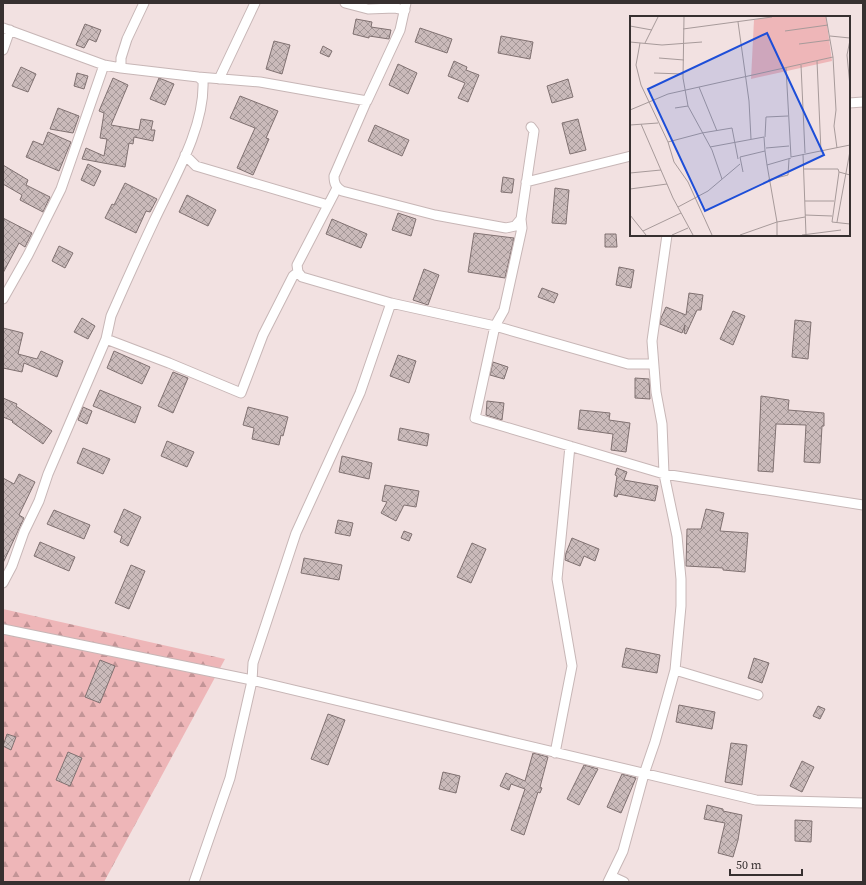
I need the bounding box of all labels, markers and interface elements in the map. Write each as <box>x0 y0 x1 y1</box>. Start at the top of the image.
inset map <box>630 16 850 236</box>
scale bar <box>730 851 802 877</box>
text: 50 m <box>736 857 762 873</box>

